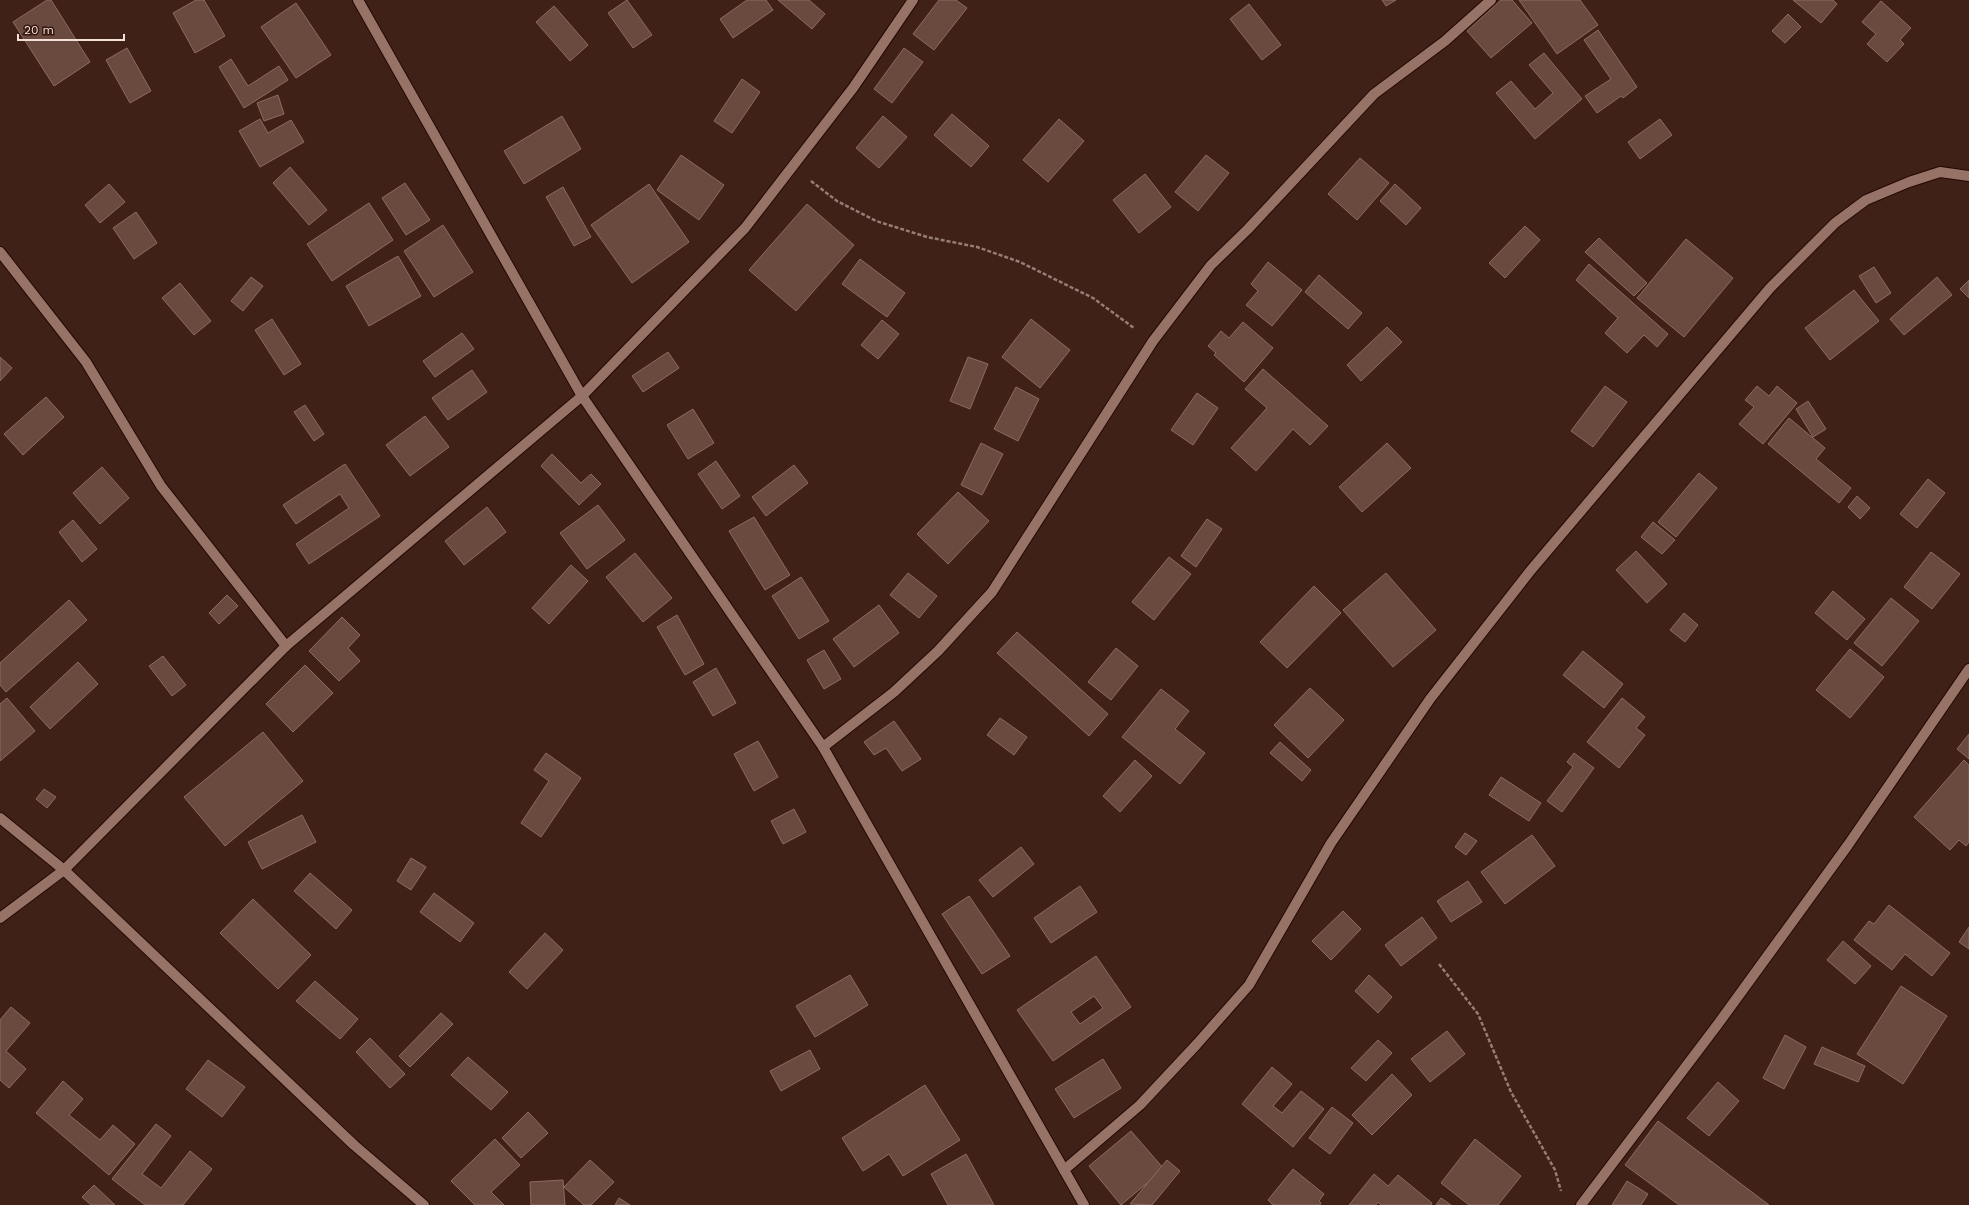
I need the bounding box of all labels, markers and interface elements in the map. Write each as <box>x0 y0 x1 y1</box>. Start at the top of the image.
scale bar <box>18 16 124 42</box>
text: 20 m <box>24 23 54 37</box>

